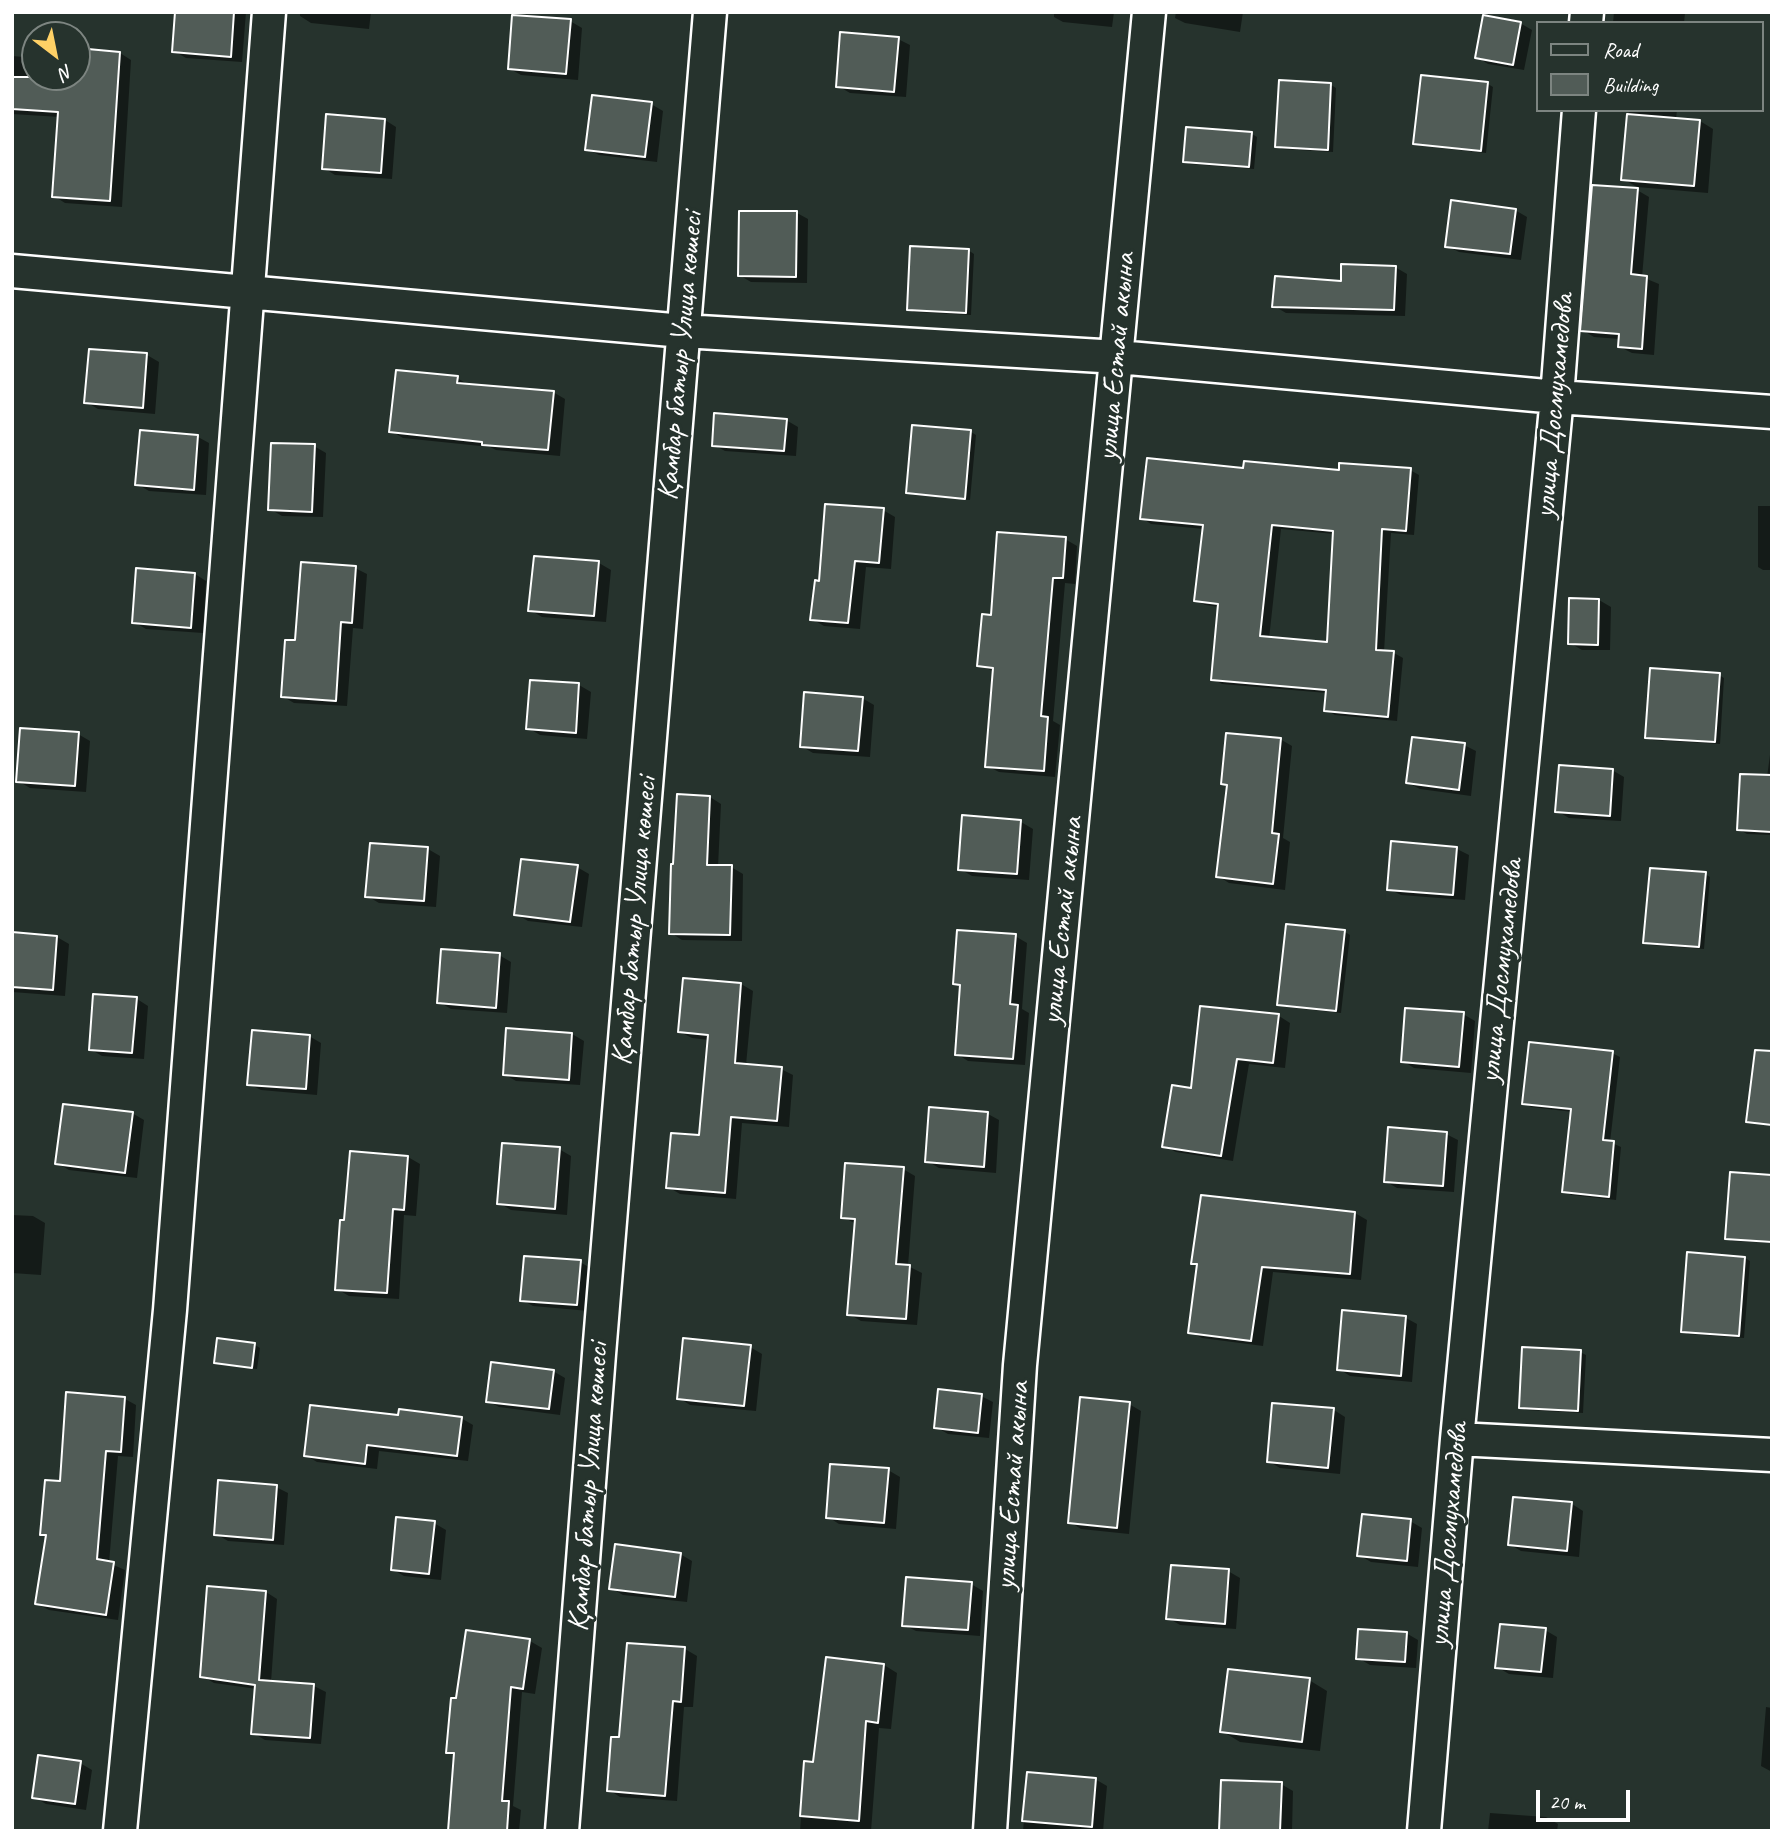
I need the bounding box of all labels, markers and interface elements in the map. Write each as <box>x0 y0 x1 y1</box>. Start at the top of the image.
north arrow <box>21 21 91 91</box>
legend <box>1536 21 1763 112</box>
text: Road <box>1603 37 1638 63</box>
text: N <box>55 59 77 85</box>
text: Building <box>1603 72 1658 98</box>
street label: Қамбар батыр Улица көшесі <box>650 210 712 502</box>
street label: улица Естай акына <box>1090 251 1144 463</box>
street label: улица Досмухамедова <box>1527 292 1583 520</box>
street label: Қамбар батыр Улица көшесі <box>604 775 666 1067</box>
street label: улица Естай акына <box>1034 815 1092 1027</box>
street label: улица Досмухамедова <box>1472 857 1532 1085</box>
street label: Қамбар батыр Улица көшесі <box>561 1341 617 1633</box>
street label: улица Естай акына <box>988 1381 1038 1591</box>
street label: улица Досмухамедова <box>1421 1421 1477 1649</box>
scale bar <box>1539 1776 1634 1820</box>
text: 20 m <box>1549 1789 1585 1815</box>

